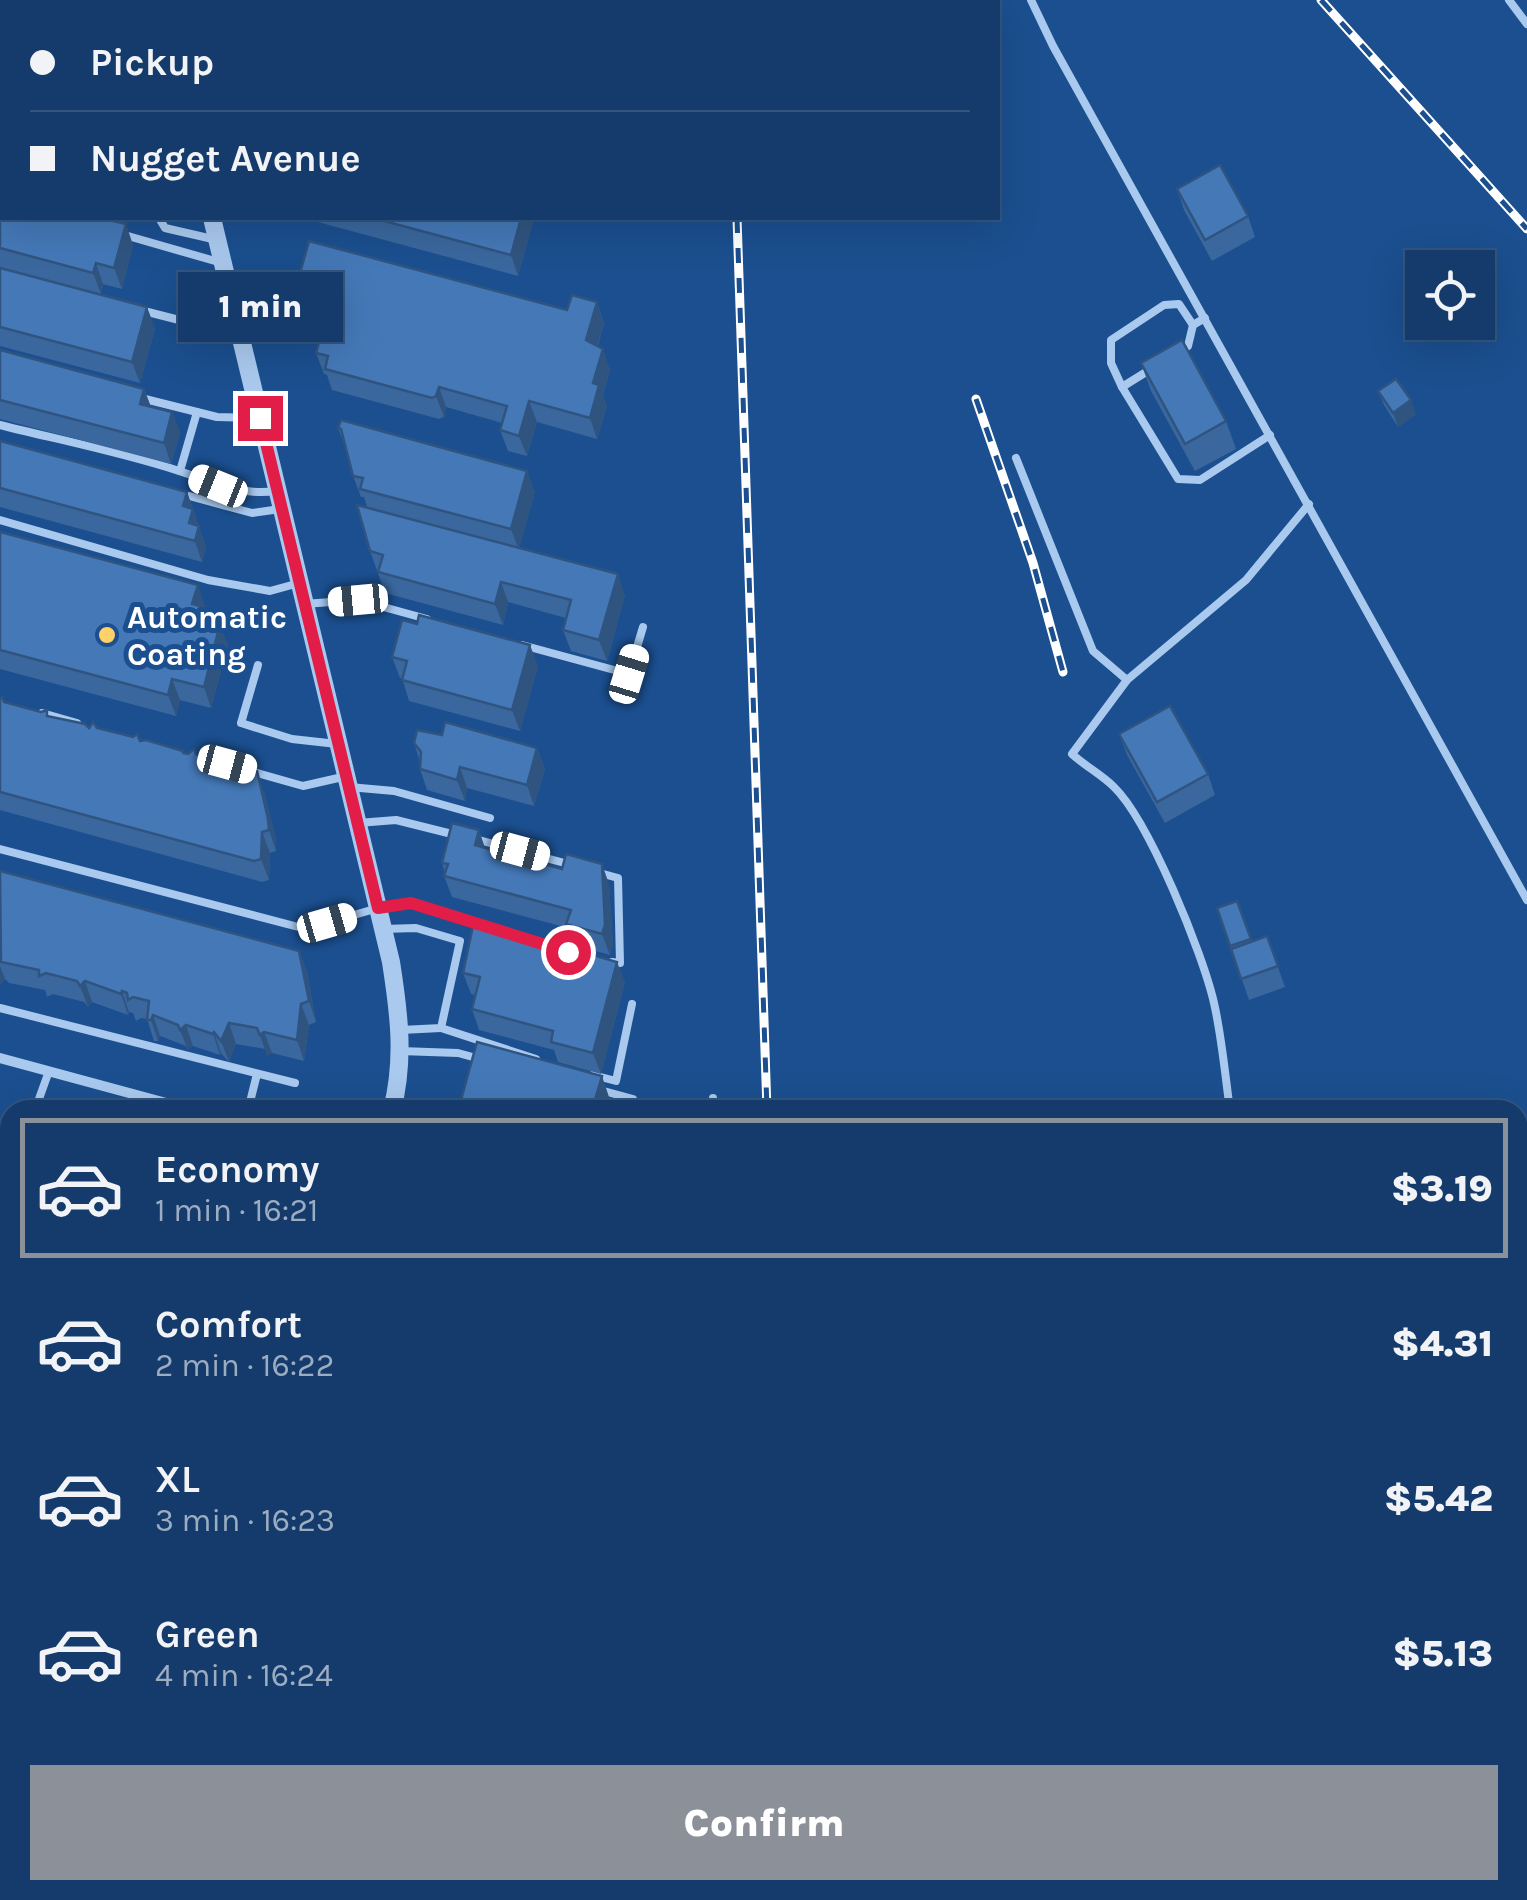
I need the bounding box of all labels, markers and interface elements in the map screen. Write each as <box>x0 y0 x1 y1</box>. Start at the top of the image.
text: Pickup <box>90 40 214 85</box>
text: Nugget Avenue <box>90 136 361 181</box>
map controls <box>1405 250 1495 340</box>
button: locate <box>1405 250 1495 340</box>
callout: 1 min <box>178 273 342 343</box>
text: 1 min <box>219 288 302 325</box>
route end <box>238 396 283 441</box>
car <box>185 461 251 511</box>
car <box>327 582 389 618</box>
place label: Automatic Coating <box>127 599 287 673</box>
marker: Automatic Coating <box>96 624 118 646</box>
car <box>606 641 652 707</box>
car <box>194 742 260 786</box>
car <box>487 829 553 873</box>
car <box>294 900 360 946</box>
route start <box>546 930 591 975</box>
icon: car <box>35 1143 125 1233</box>
text: Economy <box>155 1147 319 1192</box>
text: $3.19 <box>1391 1166 1493 1211</box>
text: 1 min · 16:21 <box>155 1192 318 1229</box>
icon: car <box>35 1298 125 1388</box>
text: Comfort <box>155 1302 302 1347</box>
text: $4.31 <box>1391 1321 1493 1366</box>
text: 2 min · 16:22 <box>155 1347 334 1384</box>
icon: car <box>35 1453 125 1543</box>
text: XL <box>155 1457 200 1502</box>
text: $5.42 <box>1384 1476 1493 1521</box>
text: 3 min · 16:23 <box>155 1502 335 1539</box>
icon: car <box>35 1608 125 1698</box>
text: Green <box>155 1612 260 1657</box>
text: $5.13 <box>1393 1631 1493 1676</box>
text: 4 min · 16:24 <box>155 1657 333 1694</box>
button: Confirm <box>30 1765 1498 1880</box>

